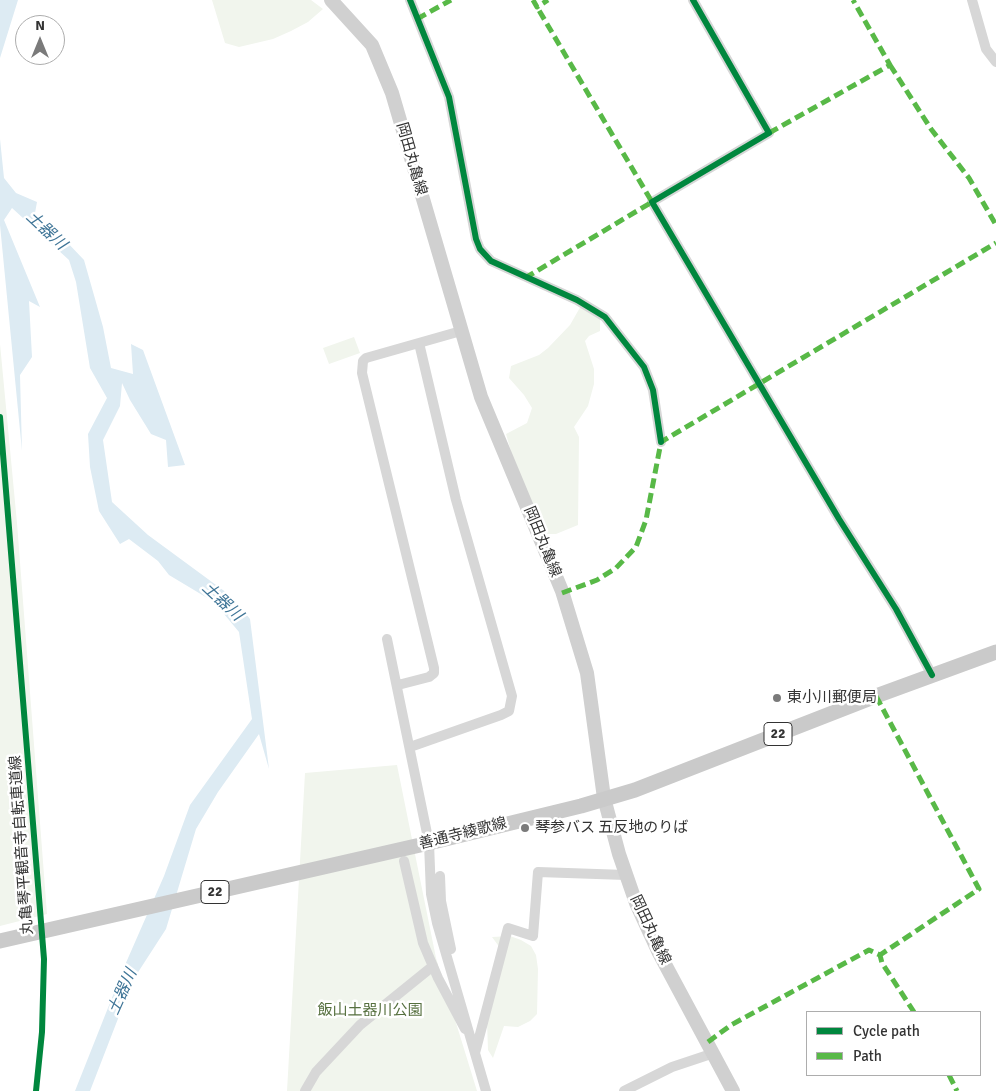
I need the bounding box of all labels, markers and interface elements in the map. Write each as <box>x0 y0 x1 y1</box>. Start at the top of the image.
north arrow <box>15 15 65 65</box>
text: N <box>35 17 45 34</box>
street label: 岡田丸亀線 <box>392 120 430 198</box>
water label: 土器川 <box>22 208 70 254</box>
street label: 岡田丸亀線 <box>520 504 564 580</box>
water label: 土器川 <box>198 579 246 625</box>
place label: 東小川郵便局 <box>787 689 877 707</box>
marker: 東小川郵便局 <box>771 692 783 704</box>
road number: 22 <box>764 722 792 746</box>
street label: 丸亀琴平観音寺自転車道線 <box>7 755 37 935</box>
street label: 善通寺綾歌線 <box>417 814 509 854</box>
place label: 琴参バス 五反地のりば <box>535 819 688 837</box>
marker: 琴参バス 五反地のりば <box>519 822 531 834</box>
road number: 22 <box>201 880 229 904</box>
street label: 岡田丸亀線 <box>626 892 674 968</box>
water label: 土器川 <box>104 966 142 1018</box>
park label: 飯山土器川公園 <box>318 1002 422 1020</box>
legend <box>806 1011 981 1076</box>
text: Cycle path <box>853 1022 920 1040</box>
text: Path <box>853 1047 882 1065</box>

